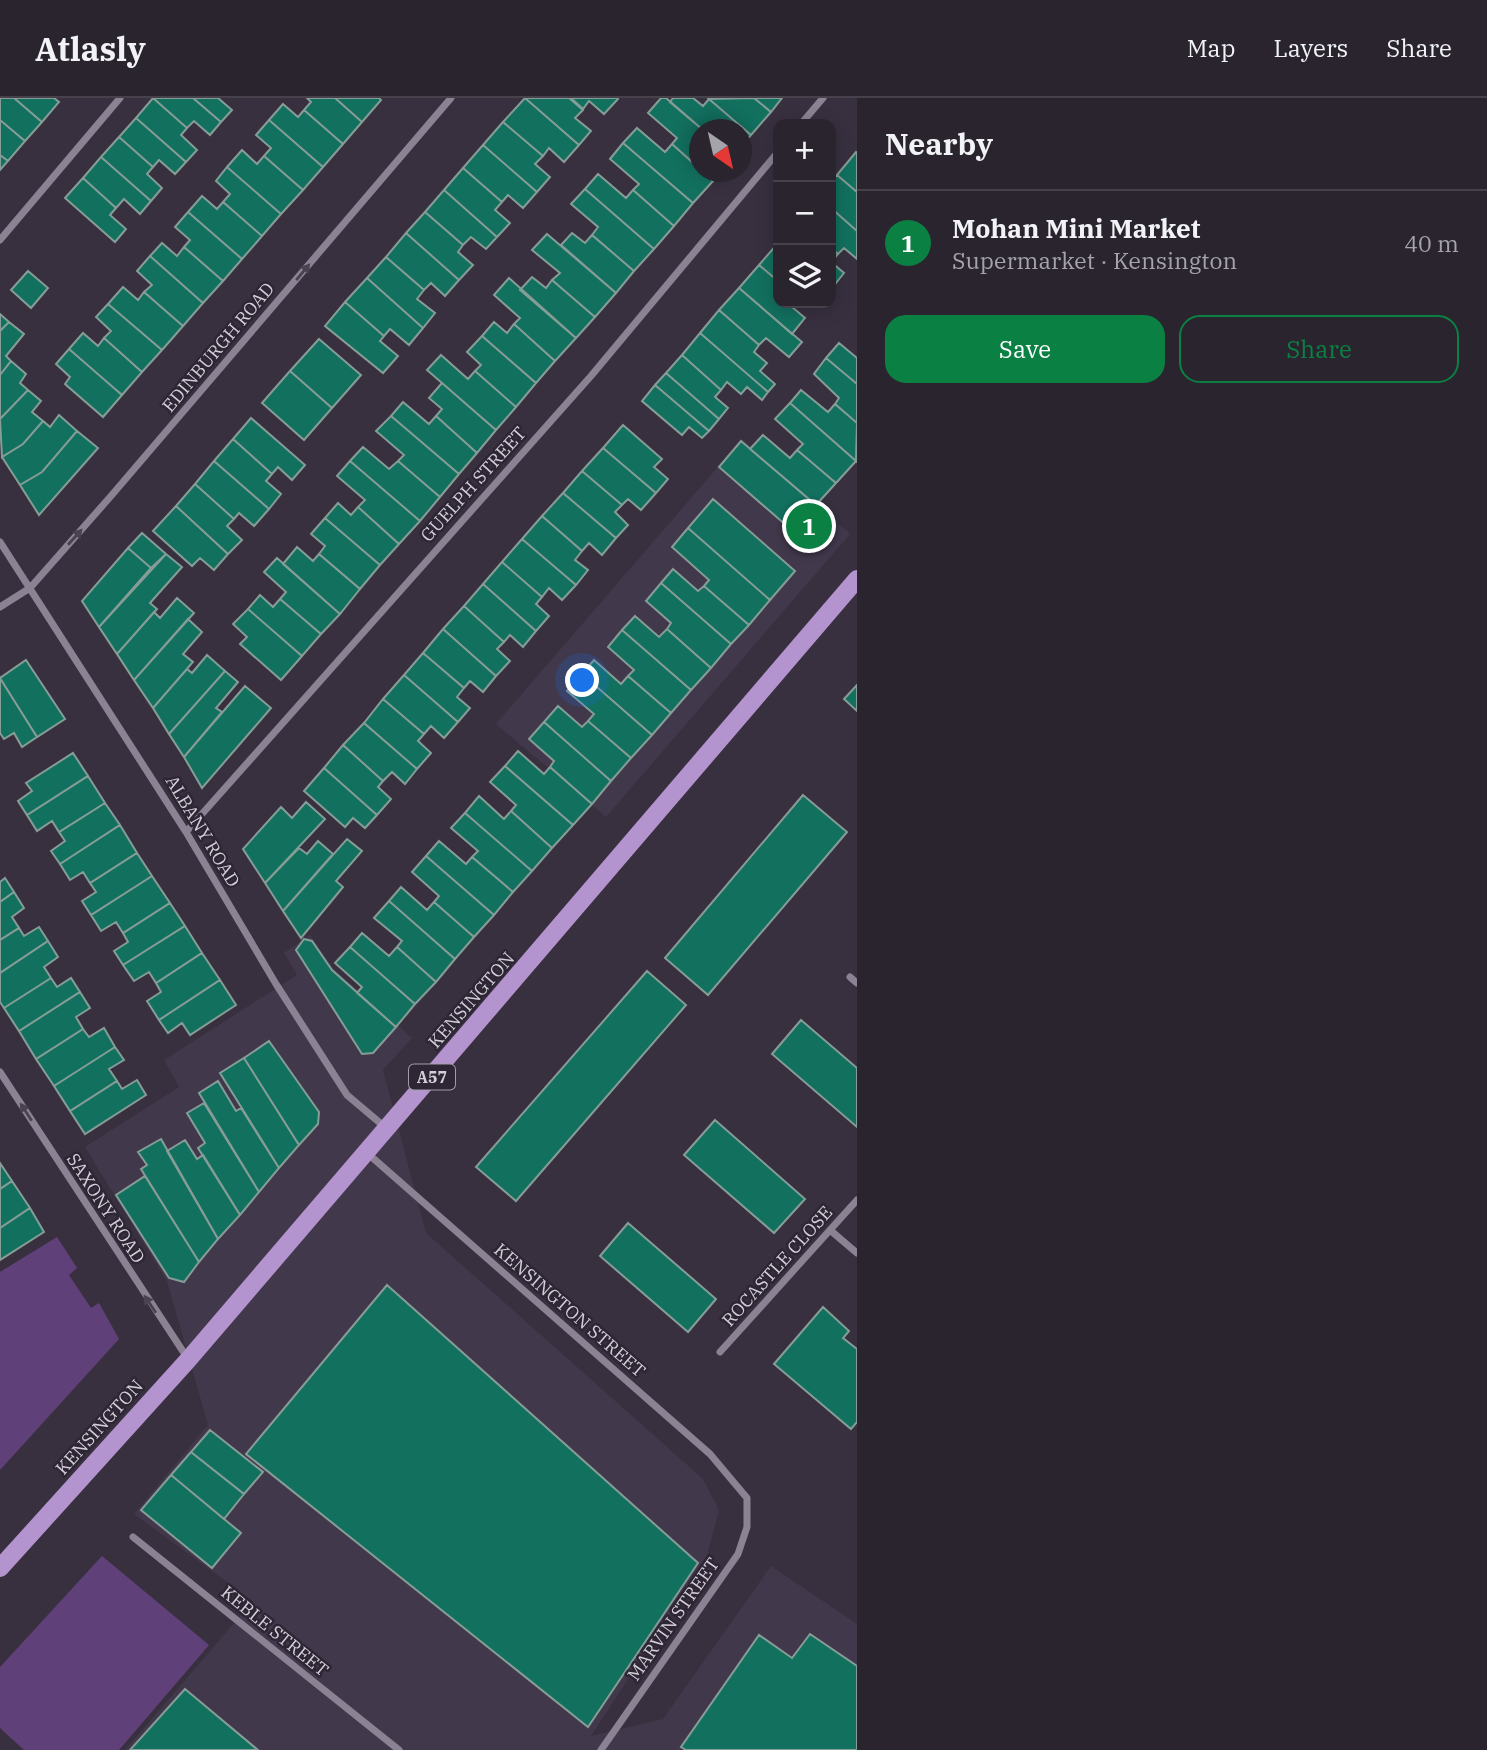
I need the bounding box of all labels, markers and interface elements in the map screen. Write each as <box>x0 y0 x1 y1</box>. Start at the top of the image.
text: Atlasly <box>35 27 146 70</box>
text: Map <box>1187 32 1235 64</box>
text: Layers <box>1273 32 1348 64</box>
text: Share <box>1386 32 1452 64</box>
north arrow <box>689 119 752 182</box>
map controls <box>773 119 836 308</box>
button: + <box>773 119 836 182</box>
text: Nearby <box>885 124 993 163</box>
button: − <box>773 182 836 245</box>
text: Mohan Mini Market <box>952 211 1201 245</box>
text: 1 <box>901 228 915 258</box>
text: 40 m <box>1404 228 1459 258</box>
button: layers <box>773 245 836 308</box>
text: Supermarket · Kensington <box>952 245 1237 275</box>
one-way arrow <box>295 263 310 280</box>
street label: EDINBURGH ROAD <box>157 277 279 417</box>
button: Save <box>885 315 1165 383</box>
button: Share <box>1179 315 1459 383</box>
street label: GUELPH STREET <box>415 421 531 546</box>
pin: 1 <box>786 500 832 552</box>
one-way arrow <box>67 528 83 546</box>
your location <box>565 663 599 697</box>
street label: ALBANY ROAD <box>161 771 245 891</box>
street label: KENSINGTON <box>423 947 519 1053</box>
road number: A57 <box>409 1065 455 1090</box>
one-way arrow <box>20 1103 33 1122</box>
street label: SAXONY ROAD <box>62 1149 150 1267</box>
street label: ROCASTLE CLOSE <box>717 1201 837 1331</box>
street label: KENSINGTON STREET <box>490 1238 651 1382</box>
one-way arrow <box>143 1294 156 1313</box>
street label: KENSINGTON <box>50 1375 148 1479</box>
street label: MARVIN STREET <box>622 1553 724 1685</box>
street label: KEBLE STREET <box>217 1581 334 1682</box>

